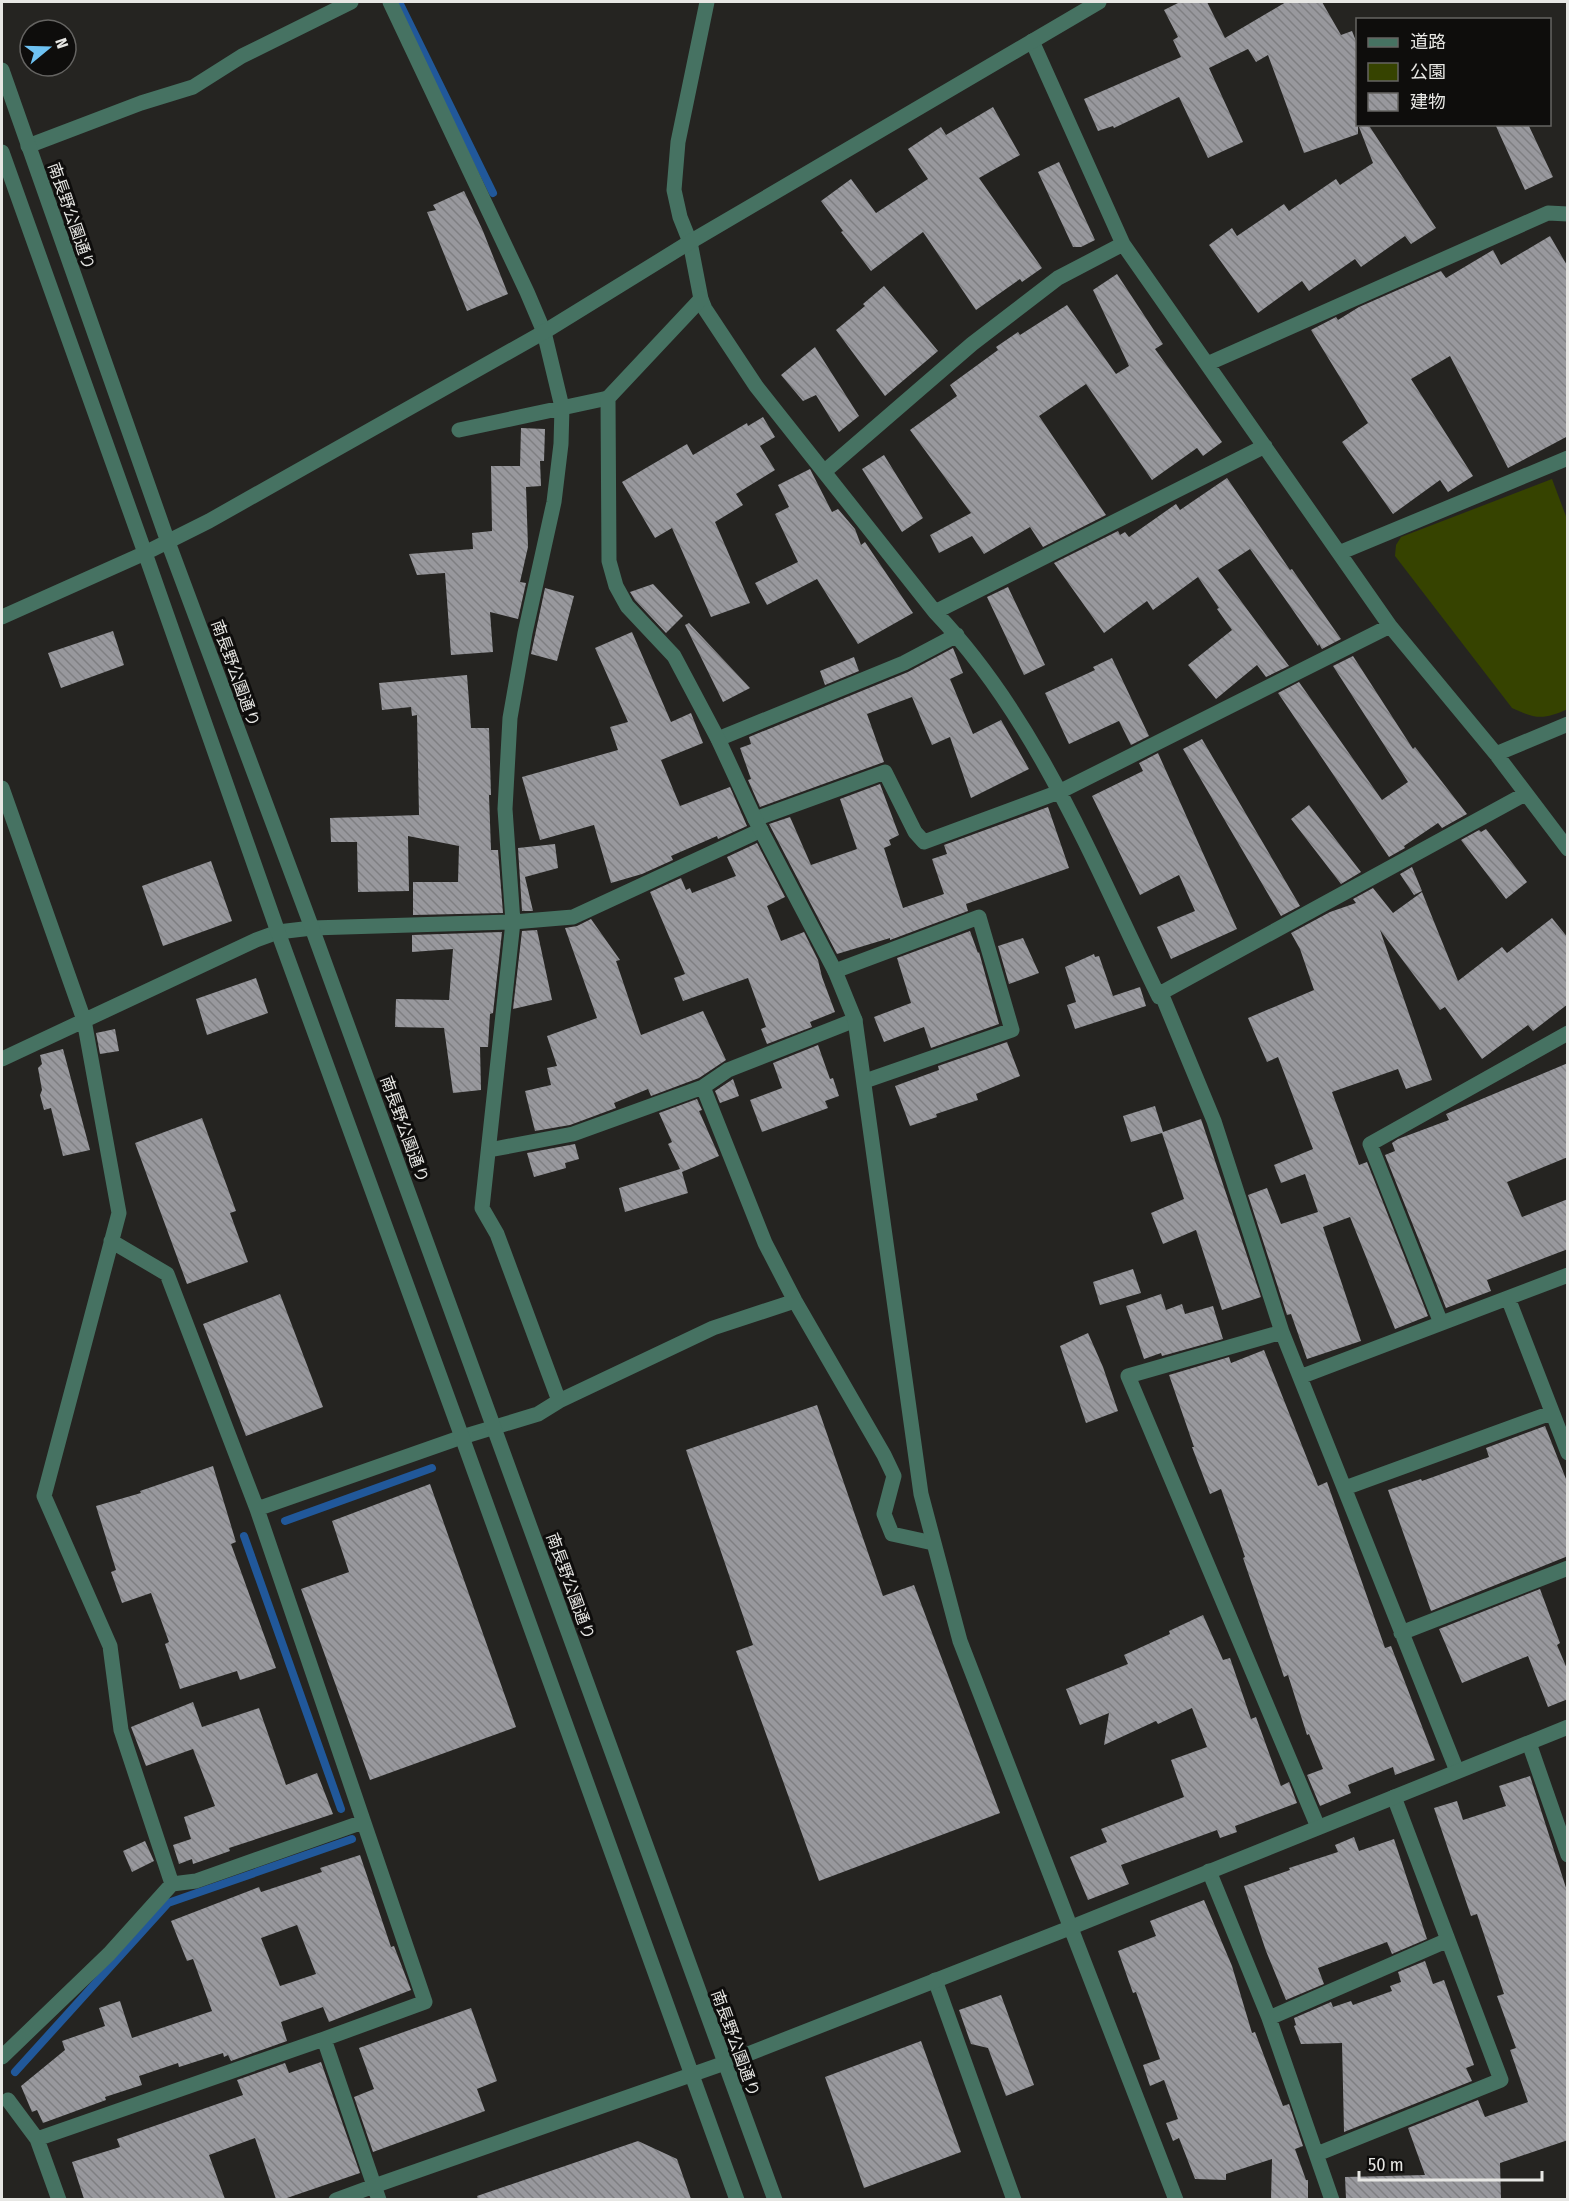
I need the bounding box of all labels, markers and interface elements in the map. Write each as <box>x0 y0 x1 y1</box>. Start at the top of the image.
north arrow <box>18 18 78 78</box>
legend <box>1356 18 1551 126</box>
text: 道路 <box>1410 31 1446 53</box>
text: N <box>51 36 72 51</box>
text: 公園 <box>1410 61 1446 83</box>
text: 建物 <box>1410 91 1446 113</box>
street label: 南長野公園通り <box>44 160 99 272</box>
street label: 南長野公園通り <box>207 617 264 729</box>
street label: 南長野公園通り <box>376 1073 433 1185</box>
street label: 南長野公園通り <box>542 1530 599 1642</box>
street label: 南長野公園通り <box>707 1987 764 2099</box>
scale bar <box>1359 2144 1542 2182</box>
text: 50 m <box>1368 2154 1404 2176</box>

